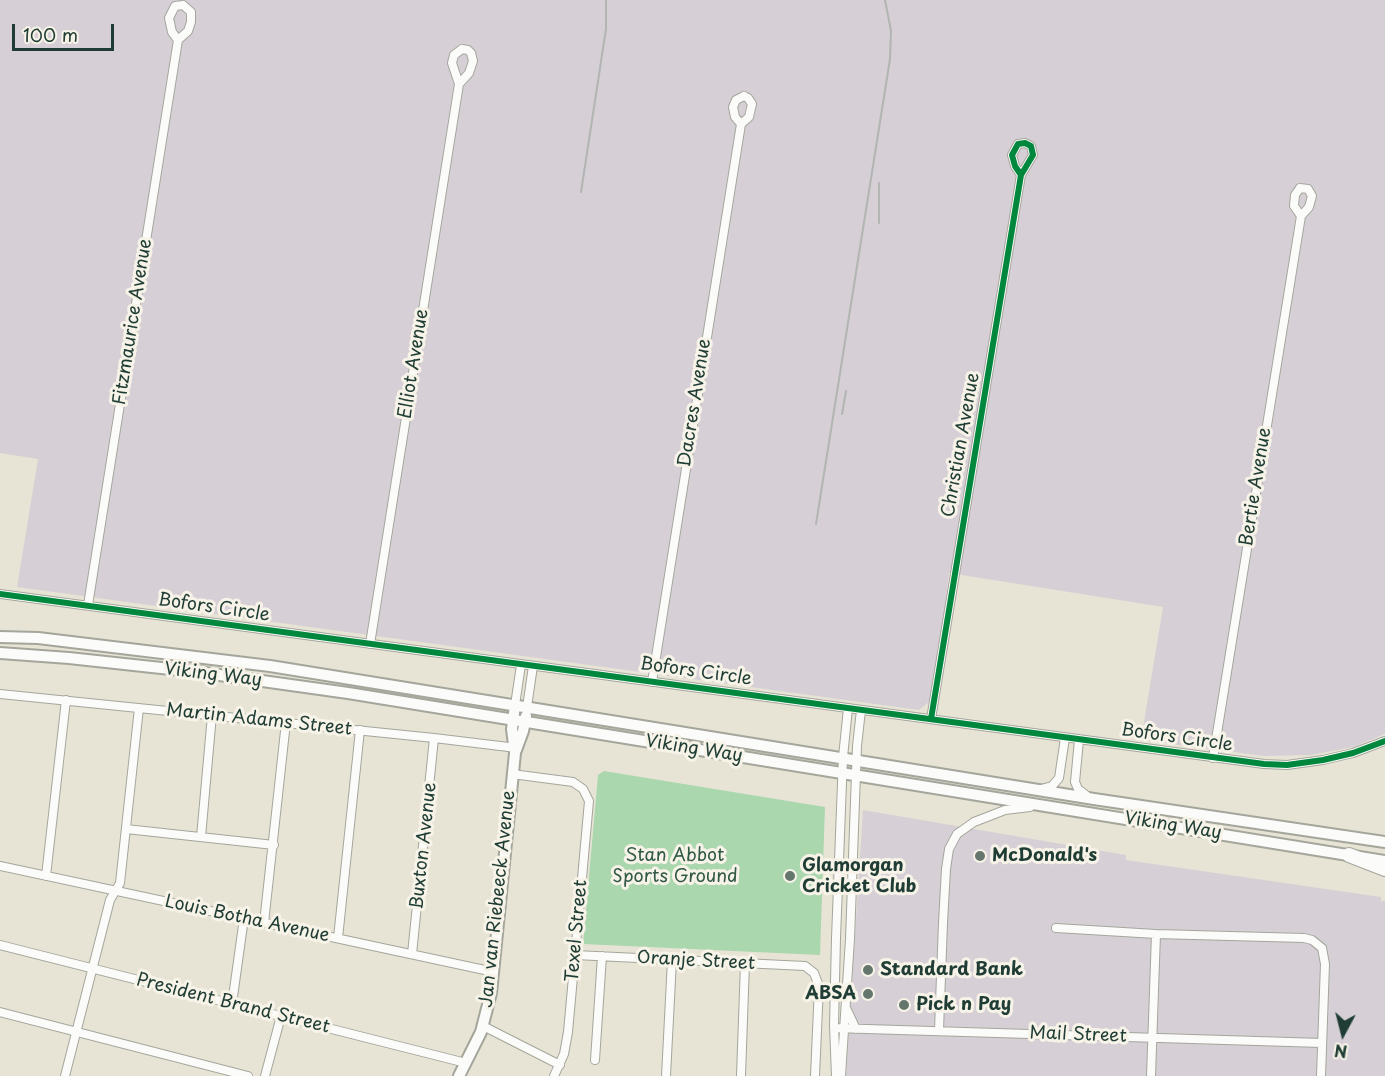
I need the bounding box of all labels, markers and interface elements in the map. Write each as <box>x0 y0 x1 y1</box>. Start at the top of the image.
scale bar <box>15 12 117 50</box>
text: 100 m <box>23 21 78 48</box>
street label: Fitzmaurice Avenue <box>109 237 157 407</box>
street label: Elliot Avenue <box>395 307 433 421</box>
street label: Dacres Avenue <box>674 337 716 469</box>
street label: Christian Avenue <box>938 371 984 519</box>
street label: Bertie Avenue <box>1236 426 1276 548</box>
street label: Bofors Circle <box>157 589 271 627</box>
street label: Bofors Circle <box>639 653 753 691</box>
street label: Viking Way <box>163 658 263 692</box>
street label: Martin Adams Street <box>165 700 353 740</box>
street label: Bofors Circle <box>1120 719 1234 757</box>
street label: Viking Way <box>644 731 744 767</box>
street label: Buxton Avenue <box>407 781 441 911</box>
street label: Jan van Riebeeck Avenue <box>476 789 520 1009</box>
street label: Viking Way <box>1123 808 1223 844</box>
park label: Stan Abbot Sports Ground <box>612 845 738 888</box>
place label: McDonald's <box>992 845 1097 867</box>
marker: McDonald's <box>973 849 987 863</box>
place label: Glamorgan Cricket Club <box>802 855 916 898</box>
marker: Glamorgan Cricket Club <box>783 869 797 883</box>
street label: Texel Street <box>562 879 592 983</box>
street label: Louis Botha Avenue <box>163 891 331 947</box>
street label: Oranje Street <box>636 947 756 975</box>
place label: Standard Bank <box>880 959 1023 981</box>
marker: Standard Bank <box>861 963 875 977</box>
street label: President Brand Street <box>134 970 332 1038</box>
place label: ABSA <box>805 983 856 1005</box>
marker: ABSA <box>861 987 875 1001</box>
place label: Pick n Pay <box>916 994 1011 1016</box>
marker: Pick n Pay <box>897 998 911 1012</box>
north arrow <box>1313 1004 1373 1064</box>
street label: Mail Street <box>1029 1023 1127 1047</box>
text: N <box>1333 1039 1349 1065</box>

